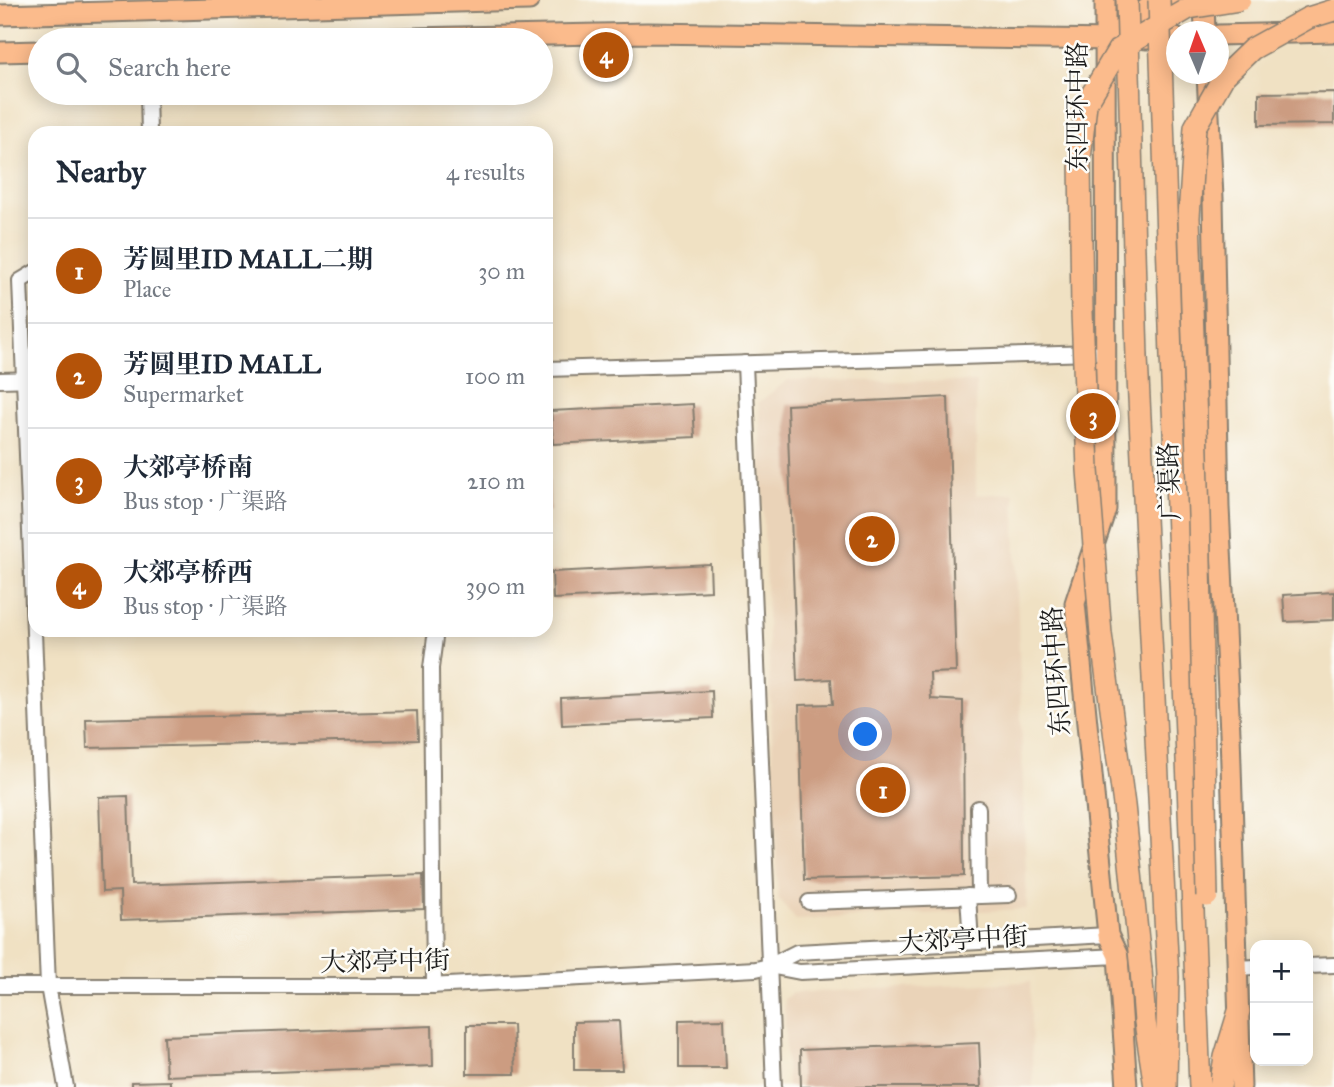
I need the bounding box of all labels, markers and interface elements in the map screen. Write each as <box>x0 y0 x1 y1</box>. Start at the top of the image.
north arrow <box>1166 21 1229 84</box>
search box <box>28 28 553 105</box>
pin: 4 <box>583 29 629 81</box>
street label: 东四环中路 <box>1061 42 1093 172</box>
icon: search <box>52 48 90 86</box>
text: Search here <box>108 51 231 83</box>
text: Nearby <box>56 154 146 190</box>
text: 4 results <box>446 158 525 186</box>
text: 芳圆里ID MALL二期 <box>123 243 373 275</box>
text: 1 <box>74 257 84 285</box>
text: 30 m <box>478 257 525 285</box>
text: Place <box>123 275 171 303</box>
text: 芳圆里ID MALL <box>123 348 321 380</box>
text: 2 <box>73 362 85 390</box>
text: 100 m <box>465 362 525 390</box>
text: Supermarket <box>123 380 244 408</box>
pin: 3 <box>1070 390 1116 442</box>
street label: 广渠路 <box>1152 441 1186 521</box>
text: 大郊亭桥南 <box>123 451 253 483</box>
text: 3 <box>74 467 84 495</box>
text: 210 m <box>467 467 525 495</box>
text: Bus stop · 广渠路 <box>123 487 288 515</box>
pin: 2 <box>849 513 895 565</box>
text: 大郊亭桥西 <box>123 556 253 588</box>
text: 4 <box>73 572 85 600</box>
text: 390 m <box>466 572 525 600</box>
text: Bus stop · 广渠路 <box>123 592 288 620</box>
street label: 东四环中路 <box>1036 605 1076 737</box>
your location <box>848 717 882 751</box>
pin: 1 <box>860 764 906 816</box>
street label: 大郊亭中街 <box>897 920 1029 958</box>
map controls <box>1250 940 1313 1066</box>
button: + <box>1250 940 1313 1003</box>
street label: 大郊亭中街 <box>320 944 450 978</box>
button: − <box>1250 1003 1313 1066</box>

